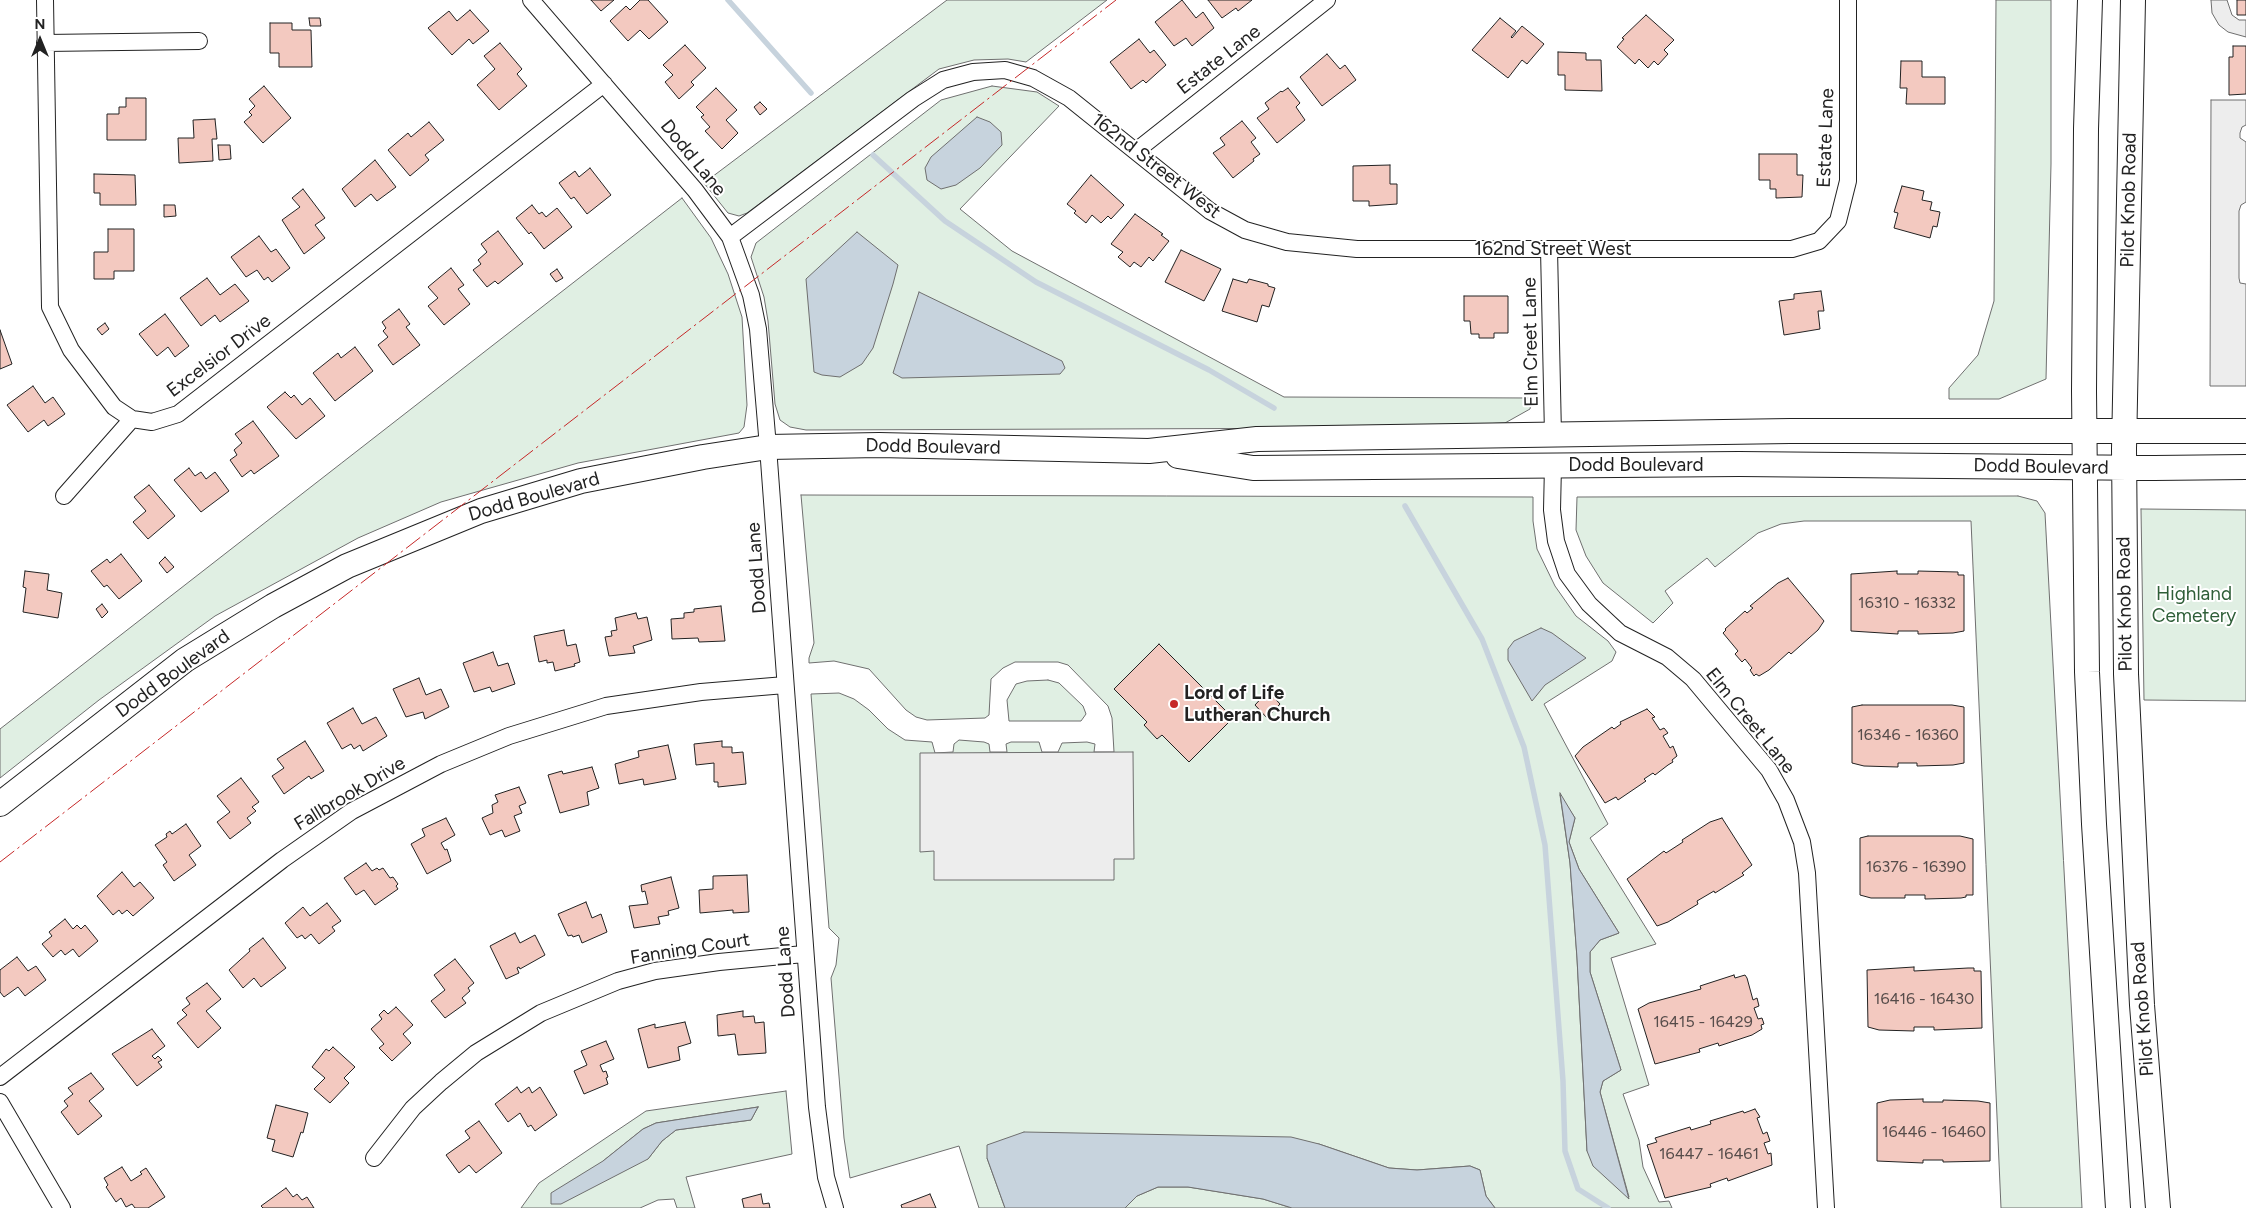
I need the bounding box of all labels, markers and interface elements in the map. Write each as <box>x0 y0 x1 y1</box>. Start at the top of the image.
north arrow <box>15 15 65 65</box>
text: N <box>35 16 45 33</box>
street label: Estate Lane <box>1173 20 1265 100</box>
street label: Estate Lane <box>1813 88 1839 188</box>
street label: 162nd Street West <box>1087 109 1225 223</box>
street label: Dodd Lane <box>655 115 731 201</box>
street label: Pilot Knob Road <box>2116 132 2142 268</box>
street label: 162nd Street West <box>1474 238 1632 260</box>
street label: Elm Creet Lane <box>1518 277 1544 407</box>
street label: Excelsior Drive <box>162 309 276 403</box>
street label: Dodd Boulevard <box>865 434 1001 460</box>
street label: Dodd Boulevard <box>1568 454 1704 476</box>
street label: Dodd Boulevard <box>1973 454 2109 480</box>
street label: Dodd Boulevard <box>466 467 602 527</box>
street label: Dodd Lane <box>742 522 772 614</box>
street label: Pilot Knob Road <box>2112 536 2138 672</box>
park label: Highland Cemetery <box>2152 583 2236 627</box>
house number: 16310 - 16332 <box>1858 593 1956 613</box>
street label: Dodd Boulevard <box>111 625 235 723</box>
street label: Elm Creet Lane <box>1700 663 1800 779</box>
place label: Lord of Life Lutheran Church <box>1184 682 1330 726</box>
marker: Lord of Life Lutheran Church <box>1168 698 1180 710</box>
house number: 16346 - 16360 <box>1857 725 1959 745</box>
street label: Fallbrook Drive <box>290 752 410 836</box>
house number: 16376 - 16390 <box>1866 857 1966 877</box>
street label: Dodd Lane <box>771 926 801 1018</box>
street label: Fanning Court <box>629 928 751 970</box>
street label: Pilot Knob Road <box>2127 941 2159 1077</box>
house number: 16416 - 16430 <box>1874 989 1974 1009</box>
house number: 16415 - 16429 <box>1653 1012 1753 1032</box>
house number: 16446 - 16460 <box>1882 1122 1986 1142</box>
house number: 16447 - 16461 <box>1659 1144 1759 1164</box>

